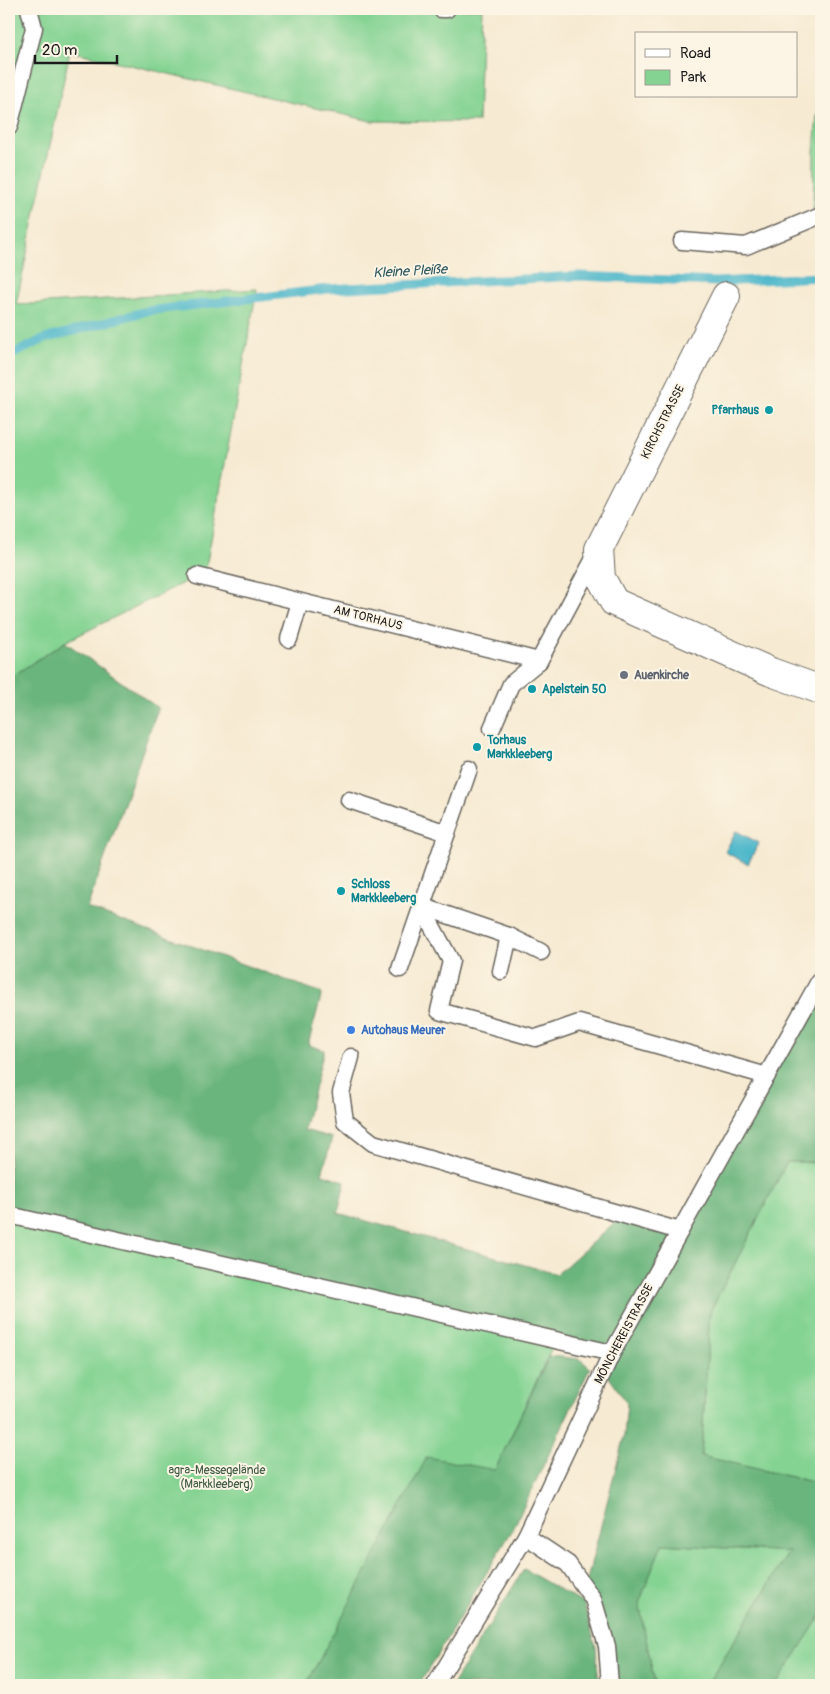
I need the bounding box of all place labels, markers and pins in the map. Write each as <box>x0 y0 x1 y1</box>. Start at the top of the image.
place label: Pfarrhaus <box>711 403 760 418</box>
marker: Pfarrhaus <box>763 404 775 416</box>
place label: Auenkirche <box>634 668 690 683</box>
marker: Auenkirche <box>618 669 630 681</box>
place label: Apelstein 50 <box>542 682 606 697</box>
marker: Apelstein 50 <box>526 683 538 695</box>
place label: Torhaus Markkleeberg <box>486 733 552 762</box>
marker: Torhaus Markkleeberg <box>471 741 483 753</box>
place label: Schloss Markkleeberg <box>351 877 416 906</box>
marker: Schloss Markkleeberg <box>335 885 347 897</box>
place label: Autohaus Meurer <box>361 1023 446 1038</box>
marker: Autohaus Meurer <box>345 1024 357 1036</box>

